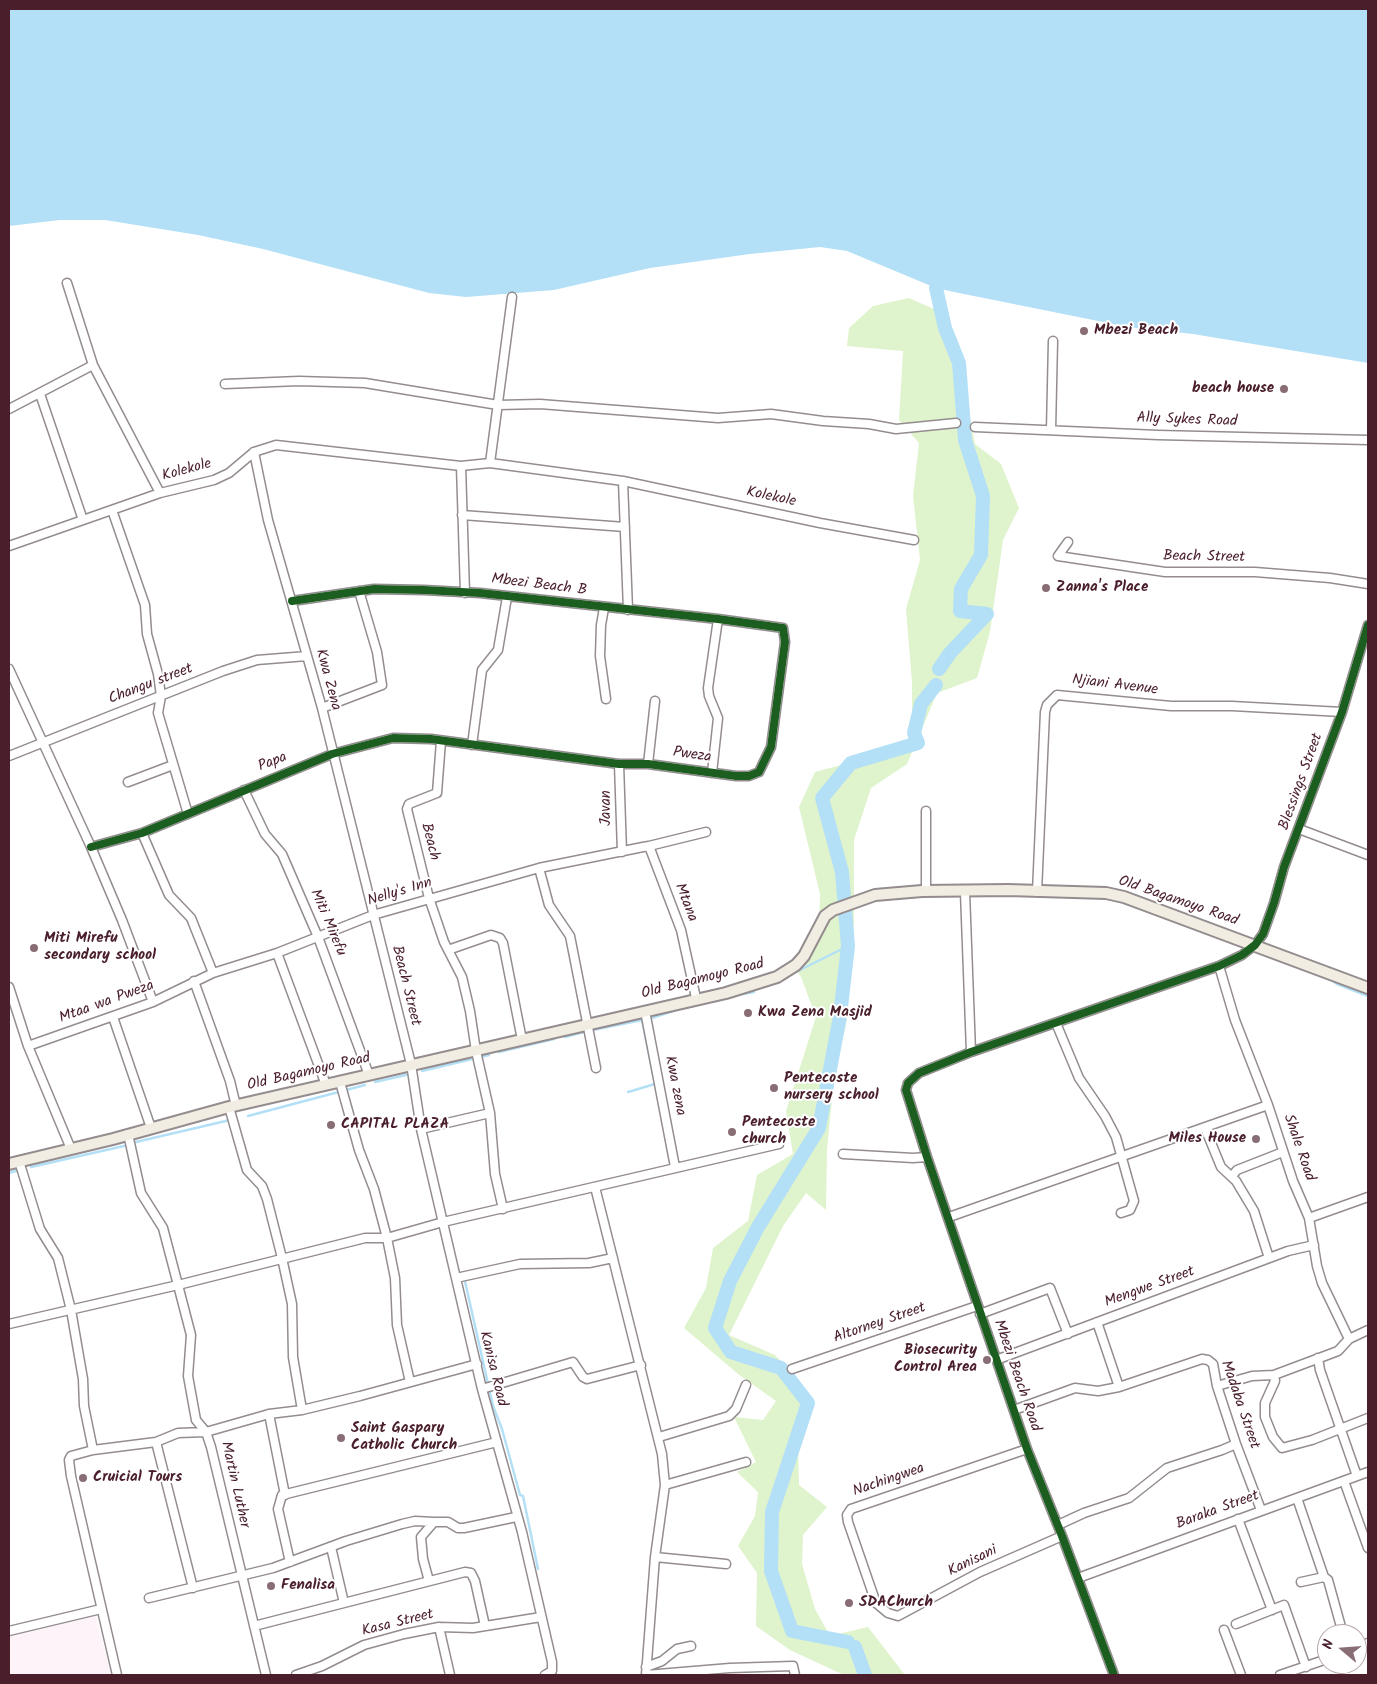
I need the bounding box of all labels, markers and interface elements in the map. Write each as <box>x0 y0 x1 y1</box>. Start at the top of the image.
place label: Mbezi Beach <box>1094 322 1178 340</box>
marker: Mbezi Beach <box>1078 325 1090 337</box>
place label: beach house <box>1192 380 1274 398</box>
marker: beach house <box>1278 383 1290 395</box>
street label: Ally Sykes Road <box>1136 410 1238 432</box>
street label: Kolekole <box>160 456 214 486</box>
street label: Kolekole <box>745 484 797 512</box>
street label: Beach Street <box>1163 548 1245 568</box>
street label: Mbezi Beach B <box>490 571 588 601</box>
place label: Zanna's Place <box>1056 579 1148 597</box>
marker: Zanna's Place <box>1040 582 1052 594</box>
street label: Kwa Zena <box>310 647 344 713</box>
street label: Changu street <box>106 661 196 709</box>
street label: Njiani Avenue <box>1071 672 1159 700</box>
street label: Blessings Street <box>1276 731 1328 833</box>
street label: Pweza <box>672 744 712 768</box>
street label: Papa <box>256 749 290 777</box>
street label: Javan <box>598 790 616 826</box>
street label: Beach <box>416 821 442 863</box>
street label: Old Bagamoyo Road <box>1116 873 1240 931</box>
street label: Nelly's Inn <box>366 875 434 911</box>
street label: Mtana <box>669 881 701 925</box>
street label: Miti Mirefu <box>305 887 349 959</box>
place label: Miti Mirefu secondary school <box>44 930 156 965</box>
marker: Miti Mirefu secondary school <box>28 942 40 954</box>
street label: Beach Street <box>386 944 424 1028</box>
street label: Old Bagamoyo Road <box>640 956 766 1004</box>
street label: Mtaa wa Pweza <box>57 978 157 1028</box>
place label: Kwa Zena Masjid <box>758 1004 872 1022</box>
marker: Kwa Zena Masjid <box>742 1007 754 1019</box>
street label: Old Bagamoyo Road <box>246 1050 372 1096</box>
street label: Kwa zena <box>659 1055 689 1117</box>
place label: Pentecoste nursery school <box>784 1070 879 1105</box>
marker: Pentecoste nursery school <box>768 1082 780 1094</box>
street label: Shale Road <box>1278 1112 1318 1184</box>
place label: Pentecoste church <box>742 1114 815 1149</box>
place label: CAPITAL PLAZA <box>341 1116 449 1134</box>
marker: CAPITAL PLAZA <box>325 1119 337 1131</box>
marker: Pentecoste church <box>726 1126 738 1138</box>
place label: Miles House <box>1168 1130 1246 1148</box>
marker: Miles House <box>1250 1133 1262 1145</box>
street label: Mengwe Street <box>1102 1263 1198 1313</box>
street label: Altorney Street <box>832 1300 928 1348</box>
street label: Mbezi Beach Road <box>988 1318 1044 1434</box>
street label: Kanisa Road <box>474 1329 510 1409</box>
place label: Biosecurity Control Area <box>894 1342 977 1377</box>
marker: Biosecurity Control Area <box>981 1354 993 1366</box>
street label: Madaba Street <box>1215 1358 1263 1452</box>
place label: Saint Gaspary Catholic Church <box>351 1420 457 1455</box>
marker: Saint Gaspary Catholic Church <box>335 1432 347 1444</box>
street label: Martin Luther <box>215 1440 253 1530</box>
street label: Nachingwea <box>851 1460 927 1502</box>
place label: Cruicial Tours <box>93 1469 182 1487</box>
marker: Cruicial Tours <box>77 1472 89 1484</box>
street label: Baraka Street <box>1174 1488 1262 1534</box>
street label: Kanisani <box>945 1542 1001 1582</box>
place label: Fenalisa <box>281 1577 335 1595</box>
marker: Fenalisa <box>265 1580 277 1592</box>
place label: SDAChurch <box>859 1594 933 1612</box>
marker: SDAChurch <box>843 1597 855 1609</box>
street label: Kasa Street <box>360 1606 436 1642</box>
north arrow <box>1317 1624 1367 1674</box>
text: N <box>1317 1637 1341 1652</box>

